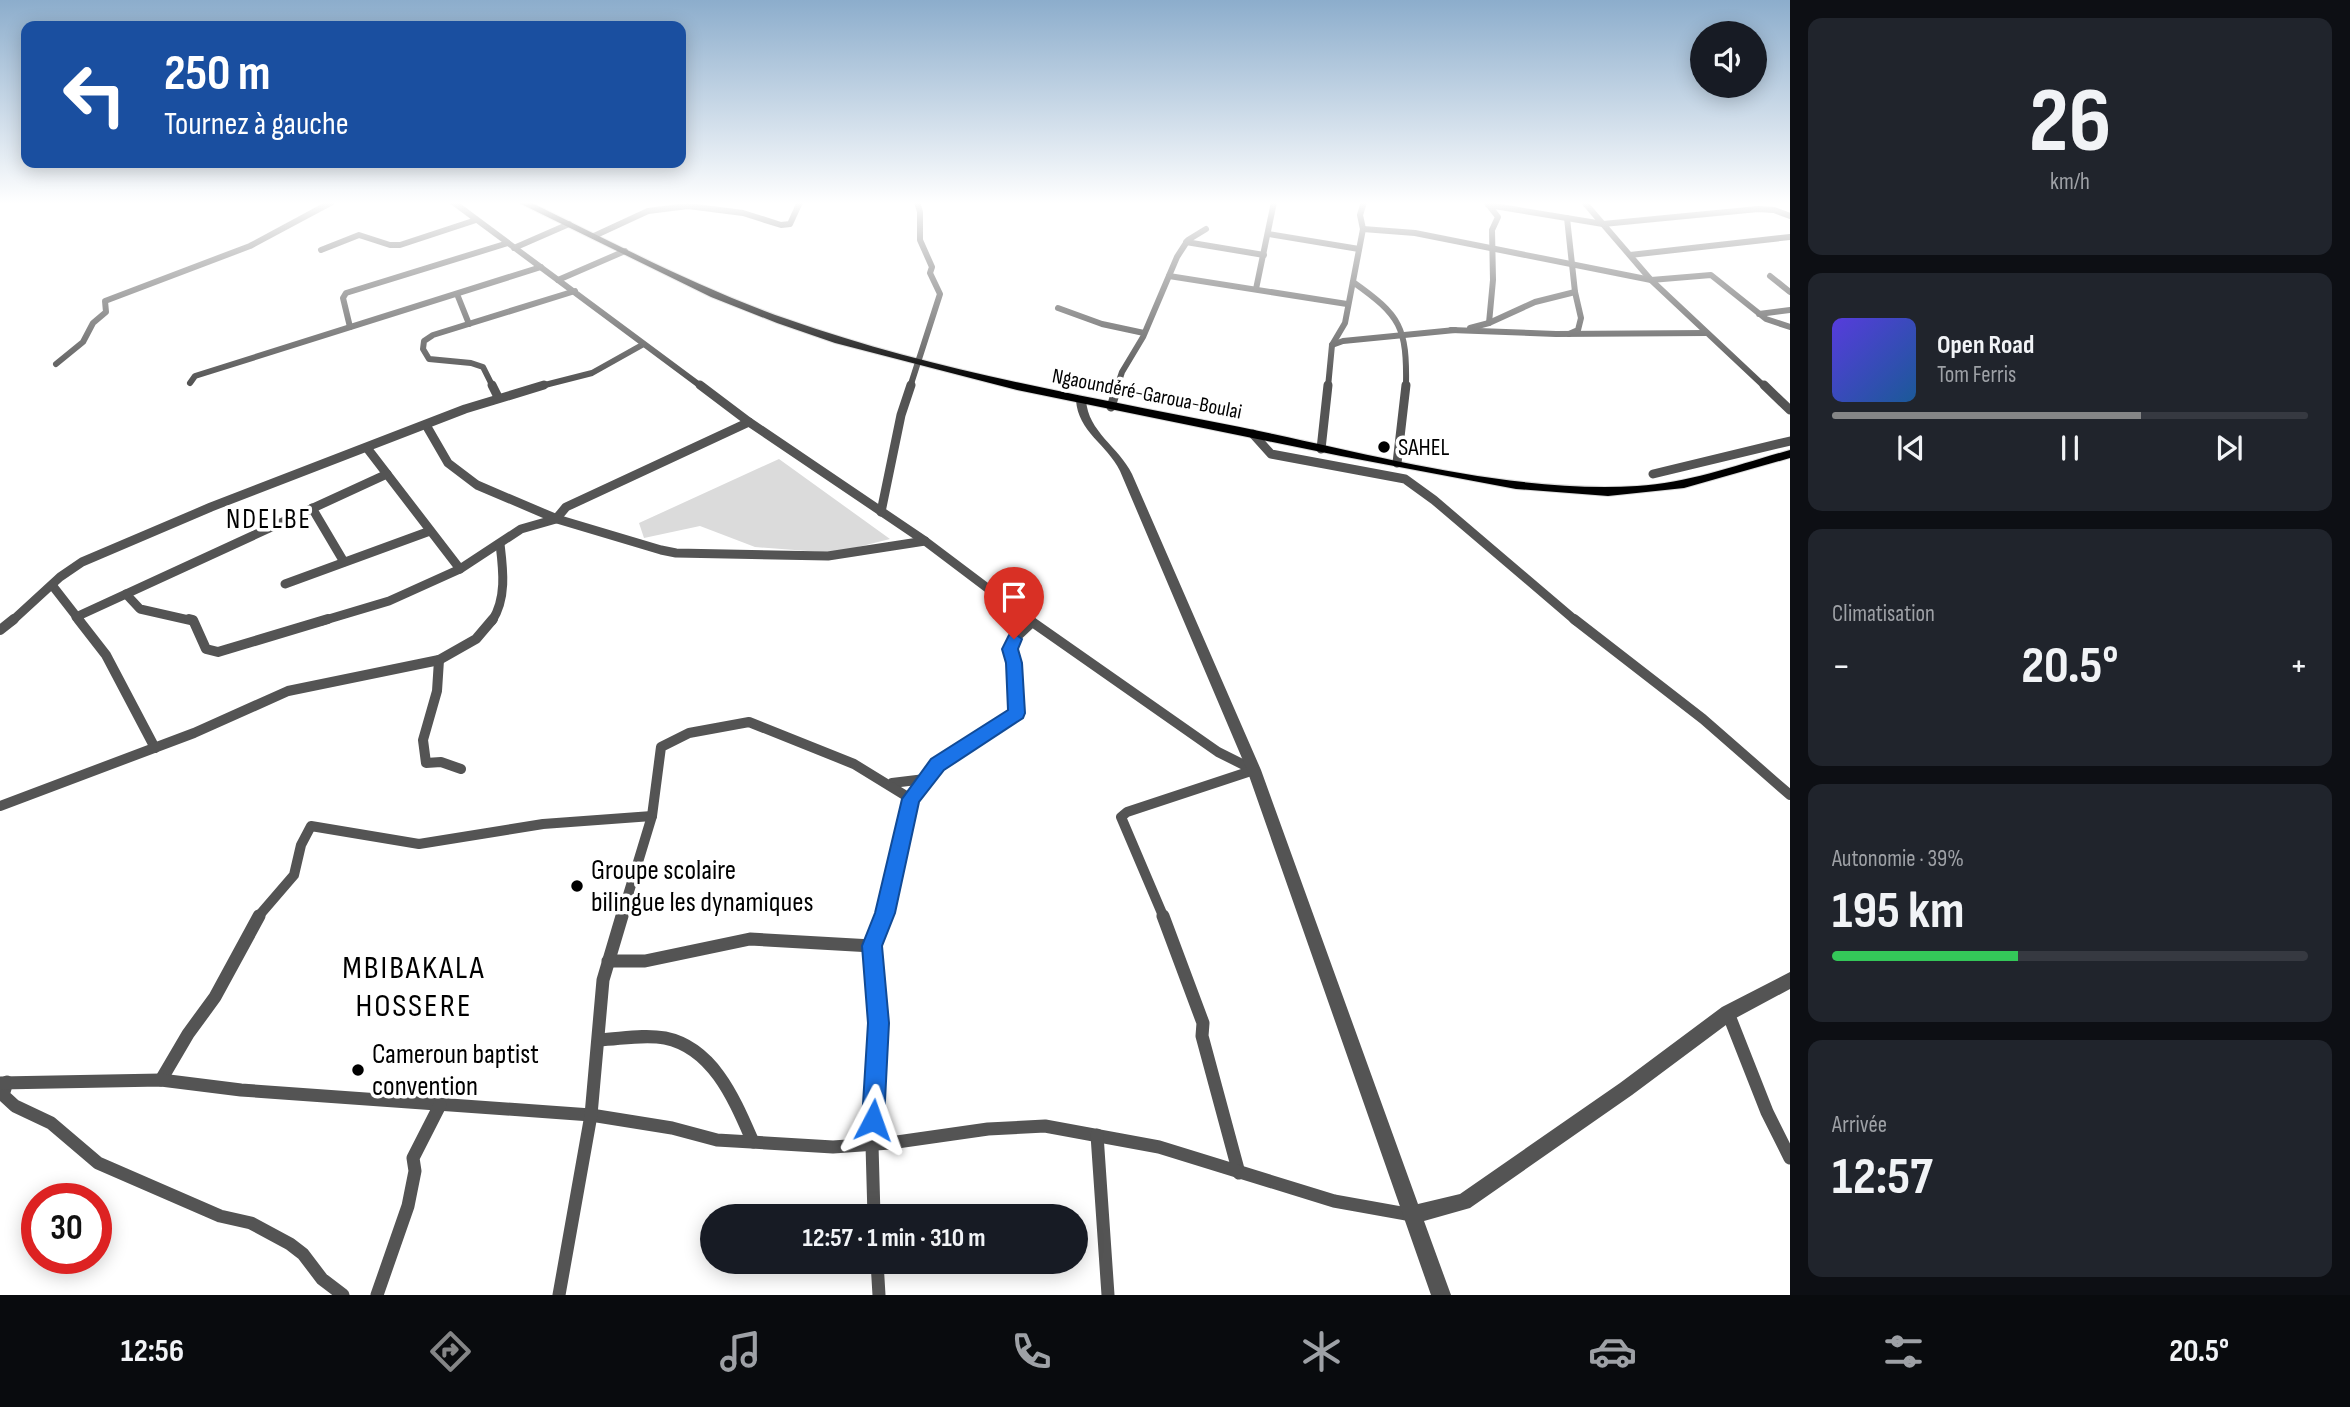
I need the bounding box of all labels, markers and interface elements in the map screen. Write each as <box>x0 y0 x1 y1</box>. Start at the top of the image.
map controls <box>1690 21 1767 98</box>
button: sound <box>1690 21 1767 98</box>
text: 250 m <box>164 45 270 104</box>
icon: left <box>49 49 140 140</box>
text: 26 <box>2029 68 2111 177</box>
text: Tournez à gauche <box>164 105 349 144</box>
text: km/h <box>2050 168 2090 196</box>
text: Open Road <box>1937 330 2034 361</box>
text: Tom Ferris <box>1937 361 2016 389</box>
street label: Ngaoundéré-Garoua-Boulai <box>1050 363 1244 425</box>
icon: previous <box>1892 429 1930 467</box>
icon: pause <box>2051 429 2089 467</box>
icon: next <box>2210 429 2248 467</box>
place label: SAHEL <box>1398 433 1450 462</box>
marker: SAHEL <box>1376 439 1392 455</box>
district label: NDELBE <box>226 503 312 536</box>
pin <box>984 567 1044 639</box>
icon: arrive <box>995 578 1033 616</box>
text: Climatisation <box>1832 600 1935 628</box>
text: 20.5° <box>2021 635 2119 698</box>
text: − <box>1832 644 1851 689</box>
text: + <box>2289 644 2308 689</box>
text: Autonomie · 39% <box>1832 845 1964 873</box>
place label: Groupe scolaire bilingue les dynamiques <box>591 854 813 919</box>
marker: Groupe scolaire bilingue les dynamiques <box>569 878 585 894</box>
text: 195 km <box>1832 880 1964 943</box>
district label: MBIBAKALA HOSSERE <box>342 948 486 1026</box>
place label: Cameroun baptist convention <box>372 1038 539 1103</box>
marker: Cameroun baptist convention <box>350 1062 366 1078</box>
position arrow <box>836 1083 910 1157</box>
text: Arrivée <box>1832 1111 1887 1139</box>
text: 12:57 <box>1832 1146 1933 1209</box>
speed limit sign: 30 <box>21 1183 112 1274</box>
text: 12:57 · 1 min · 310 m <box>803 1223 985 1254</box>
icon: directions <box>426 1327 475 1376</box>
icon: music <box>716 1327 765 1376</box>
icon: phone <box>1007 1327 1056 1376</box>
icon: climate <box>1297 1327 1346 1376</box>
icon: car <box>1588 1327 1637 1376</box>
icon: filters <box>1879 1327 1928 1376</box>
text: 12:56 <box>121 1332 184 1371</box>
text: 20.5° <box>2169 1332 2229 1371</box>

